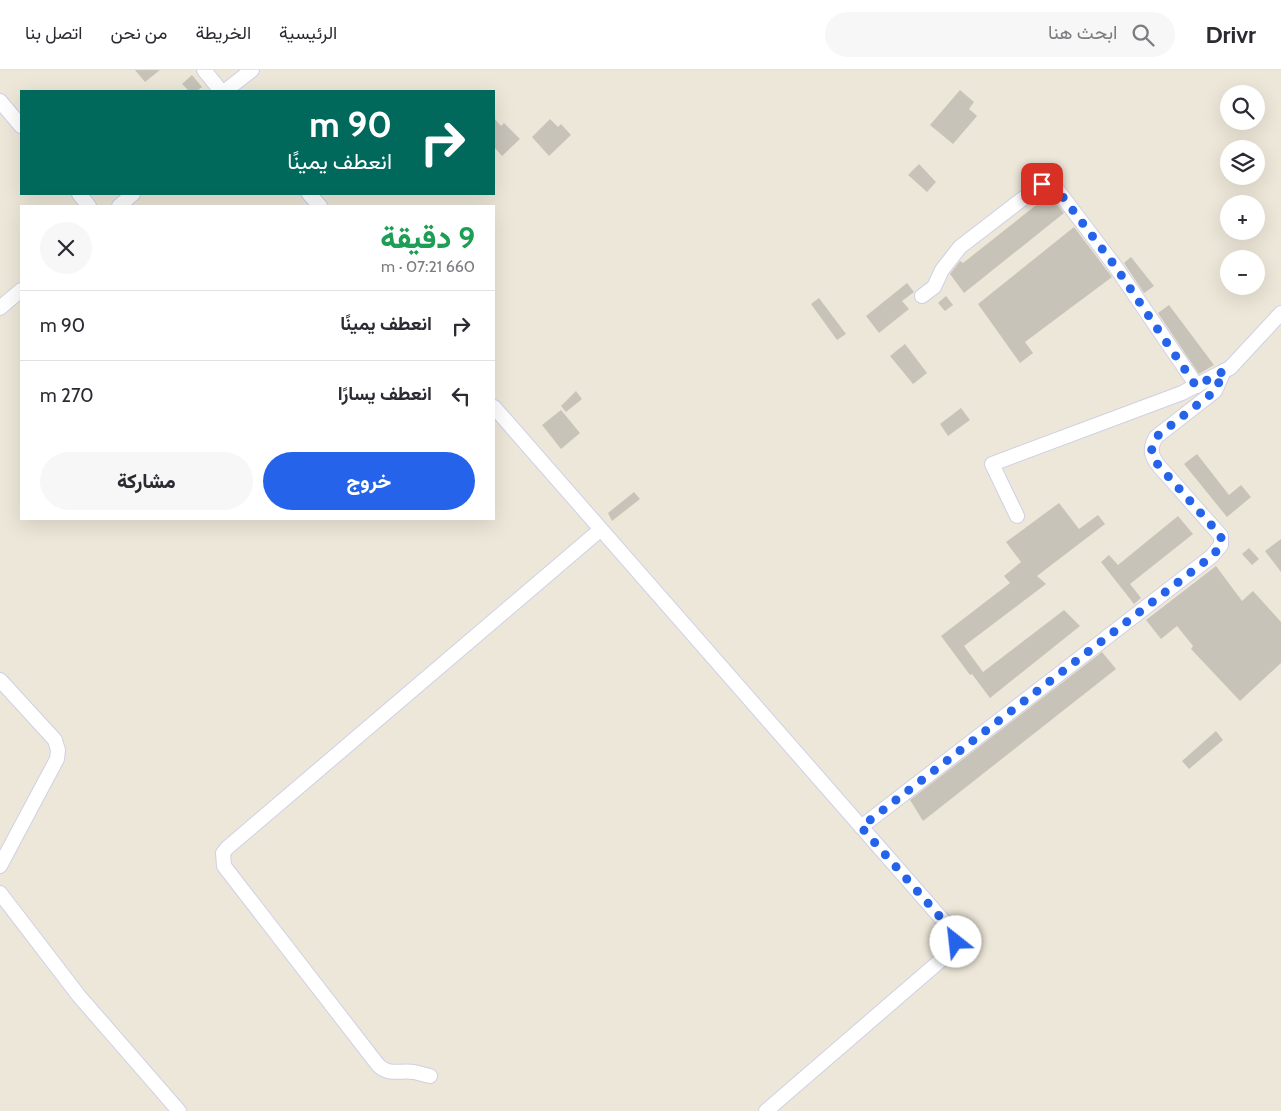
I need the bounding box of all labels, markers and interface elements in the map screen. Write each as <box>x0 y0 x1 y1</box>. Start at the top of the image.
search box <box>825 12 1175 57</box>
text: Drivr <box>1205 20 1256 49</box>
text: ابحث هنا <box>1048 21 1117 44</box>
icon: search <box>1129 21 1157 49</box>
text: اتصل بنا <box>25 22 82 44</box>
text: من نحن <box>110 22 167 44</box>
text: الخريطة <box>195 22 251 44</box>
text: الرئيسية <box>279 22 337 44</box>
map controls <box>1220 85 1265 295</box>
button: search <box>1220 85 1265 130</box>
text: 90 m <box>309 103 392 146</box>
icon: right <box>410 110 475 175</box>
button: layers <box>1220 140 1265 185</box>
text: انعطف يمينًا <box>287 148 392 175</box>
pin <box>1021 163 1063 205</box>
icon: arrive <box>1028 170 1056 198</box>
button: + <box>1220 195 1265 240</box>
text: 9 دقيقة <box>380 219 475 256</box>
button: close <box>40 222 92 274</box>
button: − <box>1220 250 1265 295</box>
text: 660 m · 07:21 <box>381 257 475 276</box>
text: انعطف يمينًا <box>340 312 432 335</box>
icon: right <box>447 312 475 340</box>
text: 90 m <box>40 314 85 337</box>
text: انعطف يسارًا <box>338 382 432 405</box>
icon: left <box>447 382 475 410</box>
text: 270 m <box>40 384 94 407</box>
button: مشاركة <box>40 452 253 510</box>
button: خروج <box>263 452 475 510</box>
position arrow <box>929 915 981 967</box>

